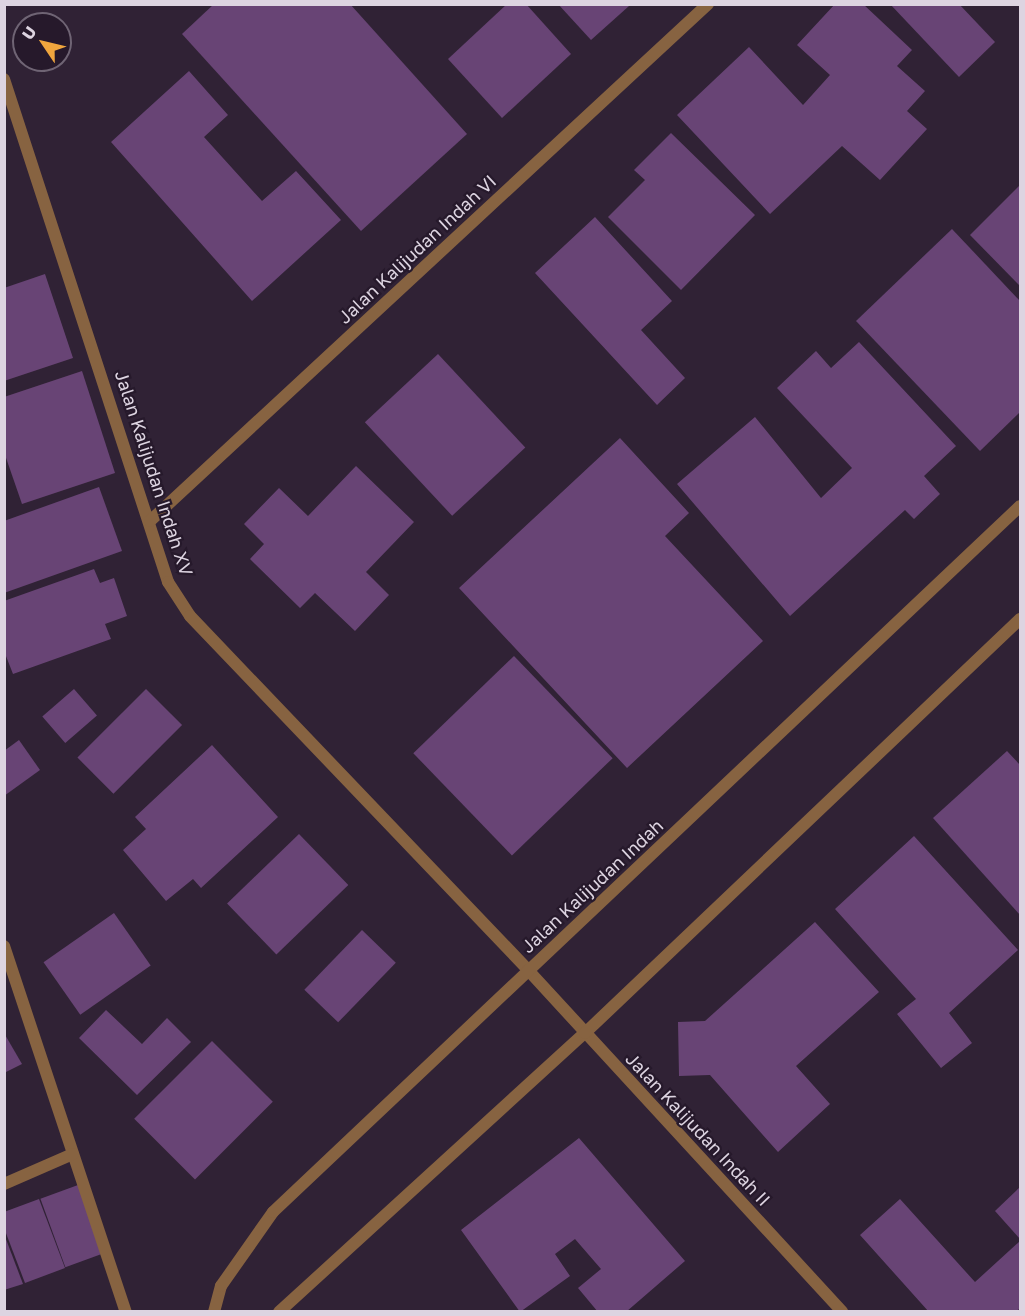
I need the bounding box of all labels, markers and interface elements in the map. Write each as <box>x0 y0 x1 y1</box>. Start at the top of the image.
north arrow <box>12 12 72 72</box>
text: U <box>17 22 40 43</box>
street label: Jalan Kalijudan Indah VI <box>333 170 501 328</box>
street label: Jalan Kalijudan Indah XV <box>111 368 197 578</box>
street label: Jalan Kalijudan Indah <box>517 815 667 957</box>
street label: Jalan Kalijudan Indah II <box>621 1048 775 1210</box>

